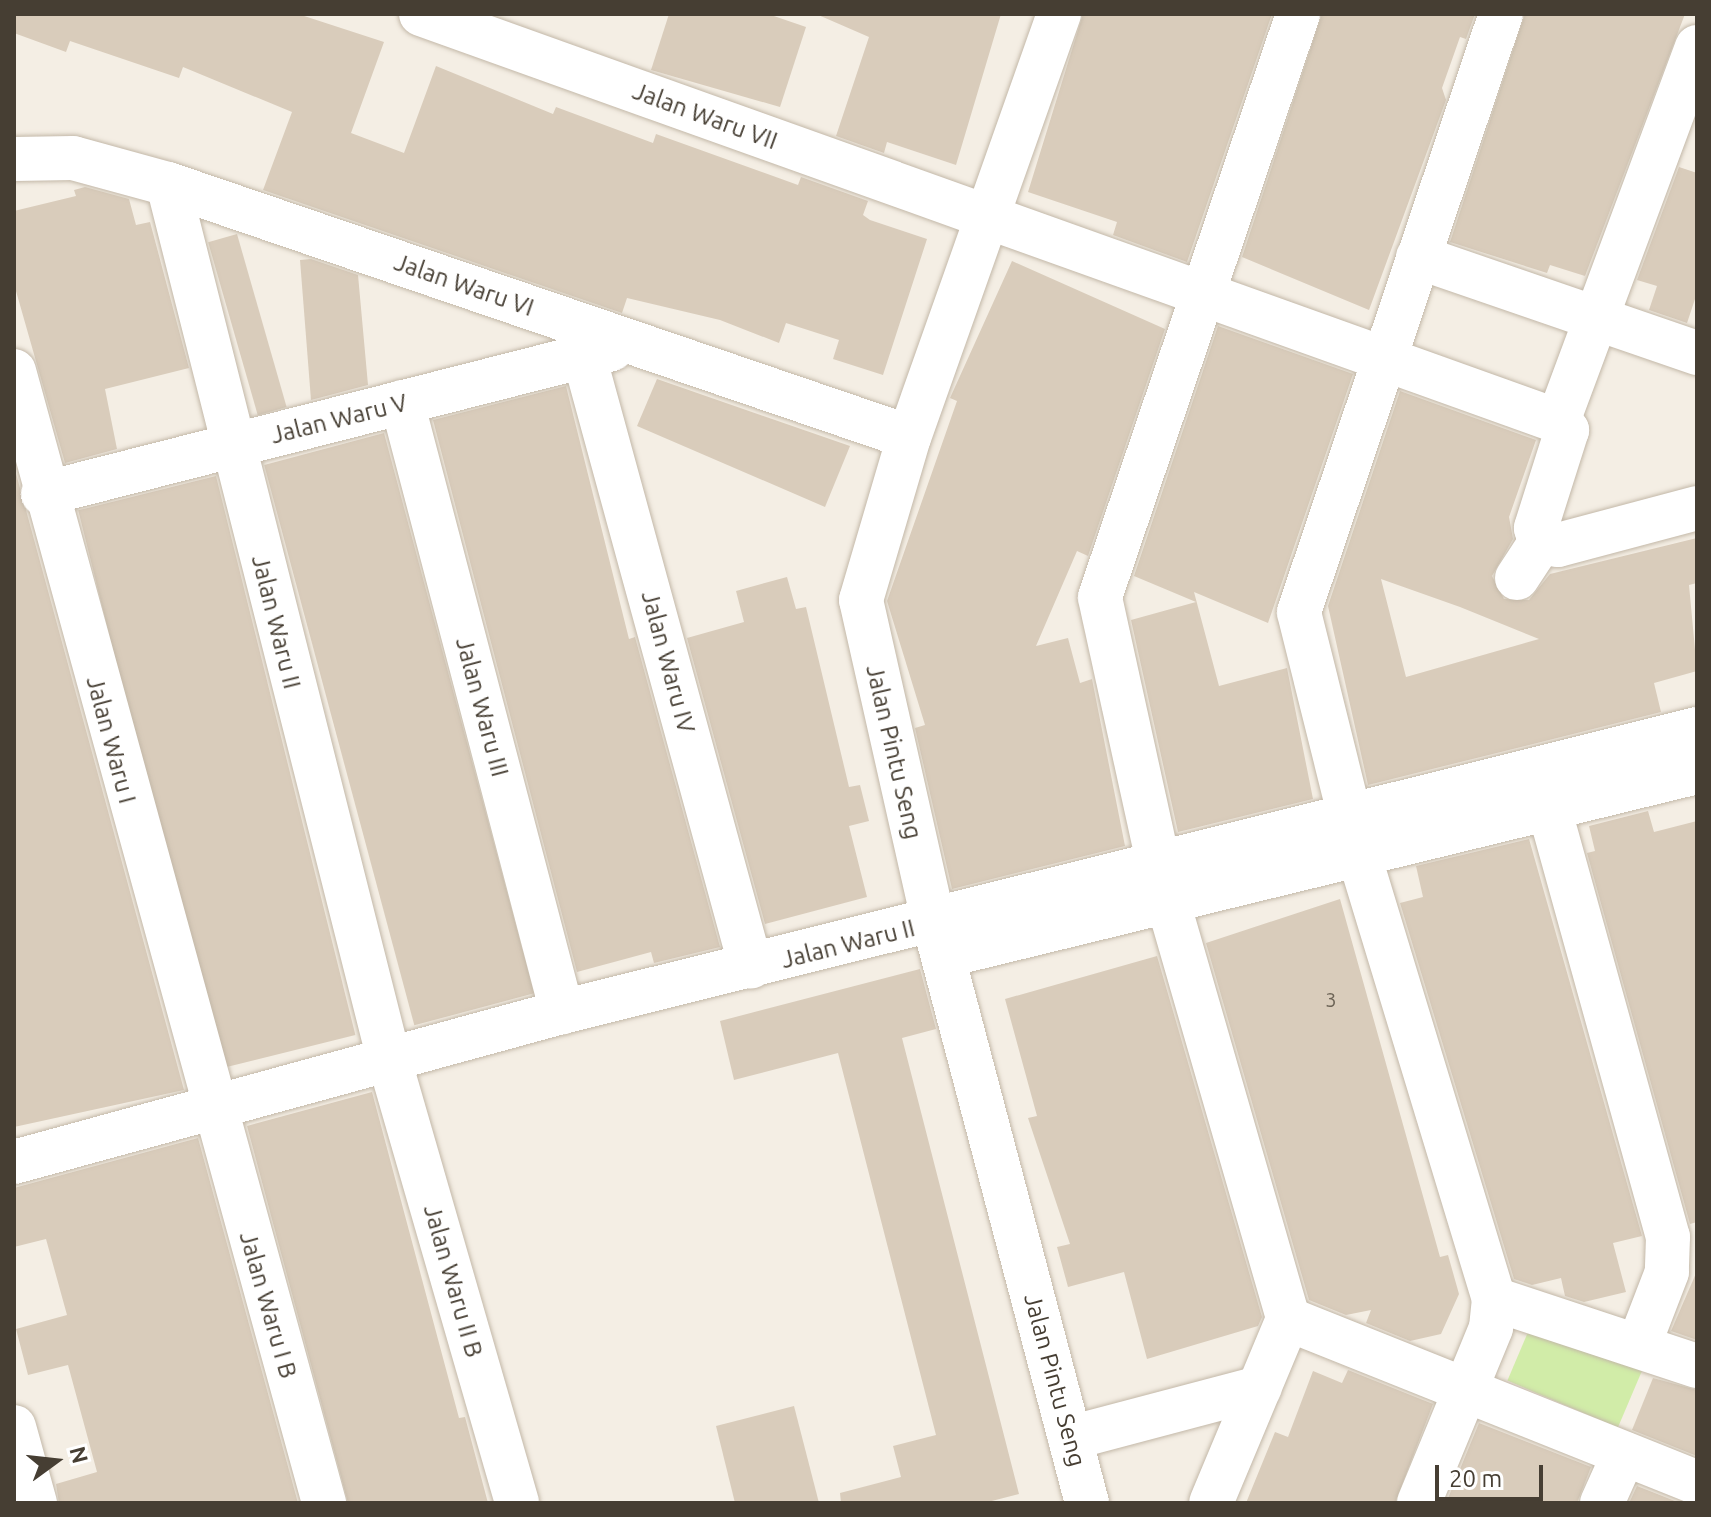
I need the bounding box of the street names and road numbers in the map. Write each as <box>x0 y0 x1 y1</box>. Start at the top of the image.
street label: Jalan Waru VII <box>629 76 781 156</box>
street label: Jalan Waru VI <box>390 248 538 322</box>
street label: Jalan Waru V <box>268 388 410 450</box>
street label: Jalan Waru II <box>245 552 307 692</box>
street label: Jalan Waru IV <box>635 588 701 736</box>
street label: Jalan Waru III <box>450 634 514 780</box>
street label: Jalan Pintu Seng <box>860 662 928 842</box>
street label: Jalan Waru I <box>80 673 142 807</box>
street label: Jalan Waru II <box>778 913 918 975</box>
street label: Jalan Waru II B <box>417 1201 489 1361</box>
street label: Jalan Waru I B <box>233 1228 303 1382</box>
street label: Jalan Pintu Seng <box>1018 1290 1092 1470</box>

